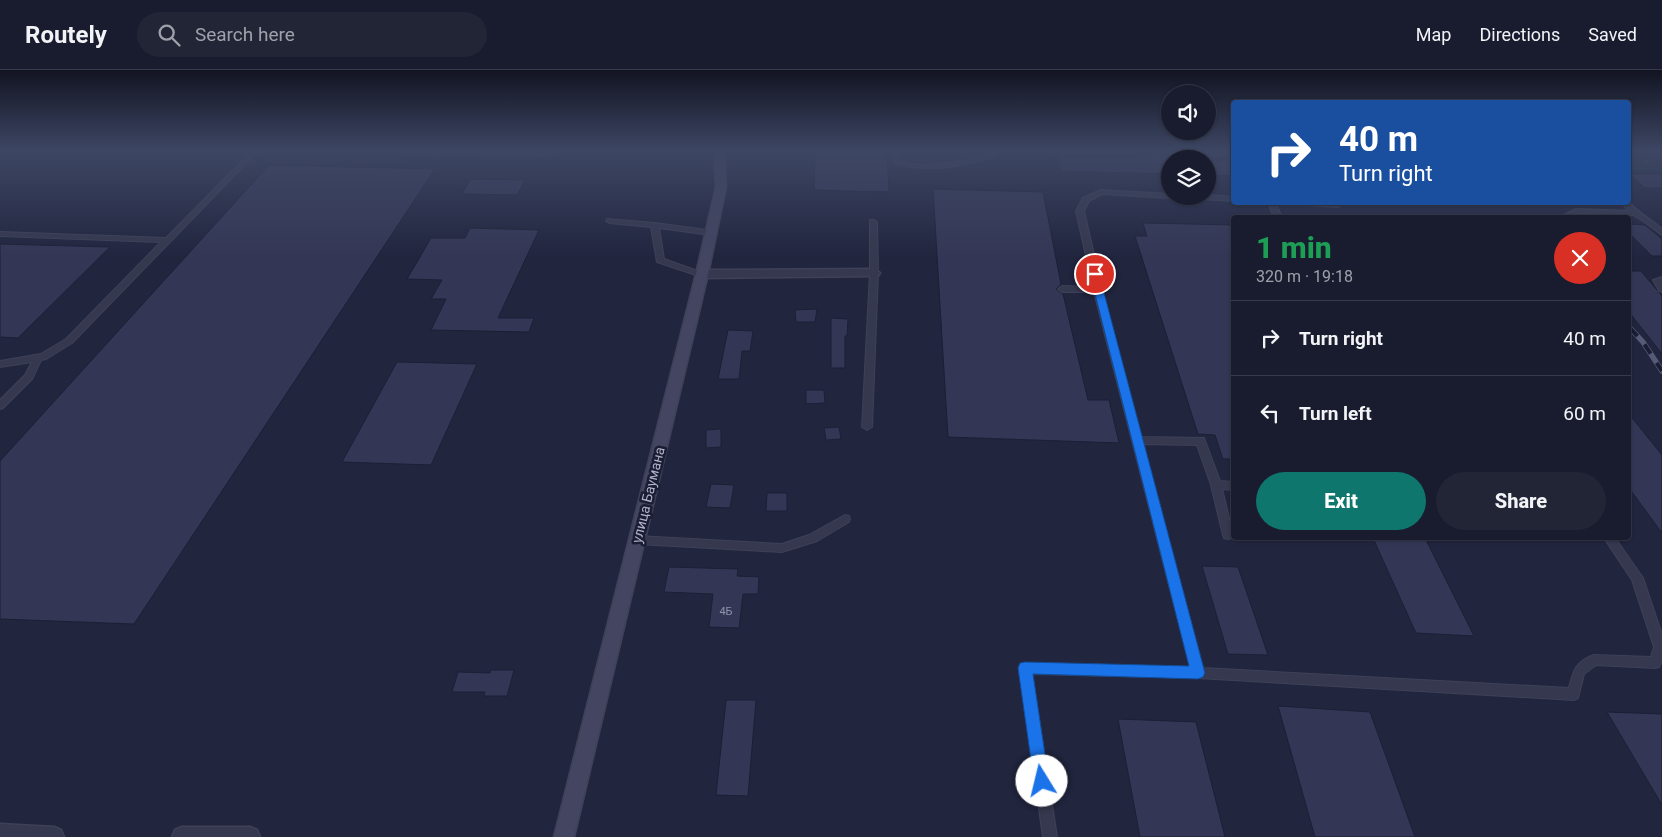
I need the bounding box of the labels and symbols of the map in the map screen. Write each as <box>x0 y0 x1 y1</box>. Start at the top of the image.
pin <box>1074 253 1116 295</box>
street label: улица Баумана <box>628 445 668 545</box>
house number: 4Б <box>719 605 733 618</box>
position arrow <box>1015 754 1067 806</box>

